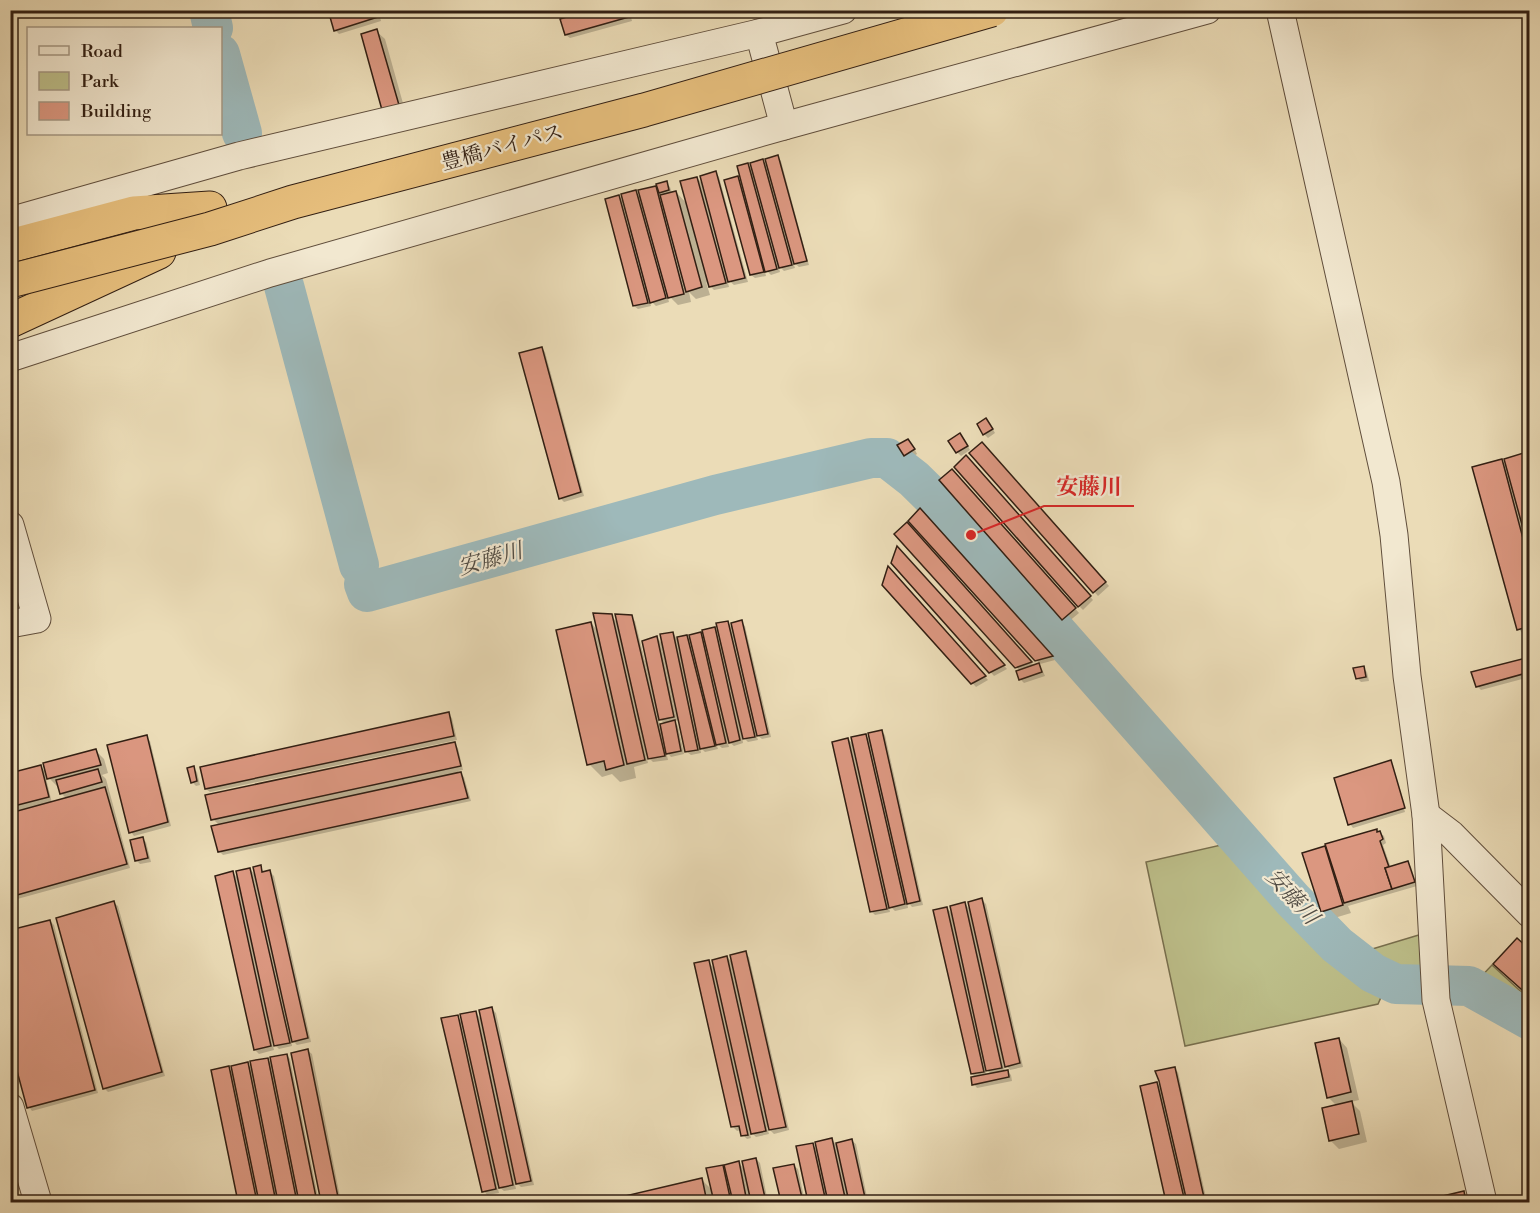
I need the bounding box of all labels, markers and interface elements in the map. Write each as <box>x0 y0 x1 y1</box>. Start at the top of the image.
legend <box>27 27 222 135</box>
text: Road <box>81 40 124 63</box>
text: Park <box>81 70 120 93</box>
text: Building <box>80 100 152 123</box>
street label: 豊橋バイパス <box>438 119 566 177</box>
callout: 安藤川 <box>1044 466 1134 506</box>
text: 安藤川 <box>1056 474 1122 501</box>
water label: 安藤川 <box>455 537 528 582</box>
water label: 安藤川 <box>1260 863 1325 932</box>

